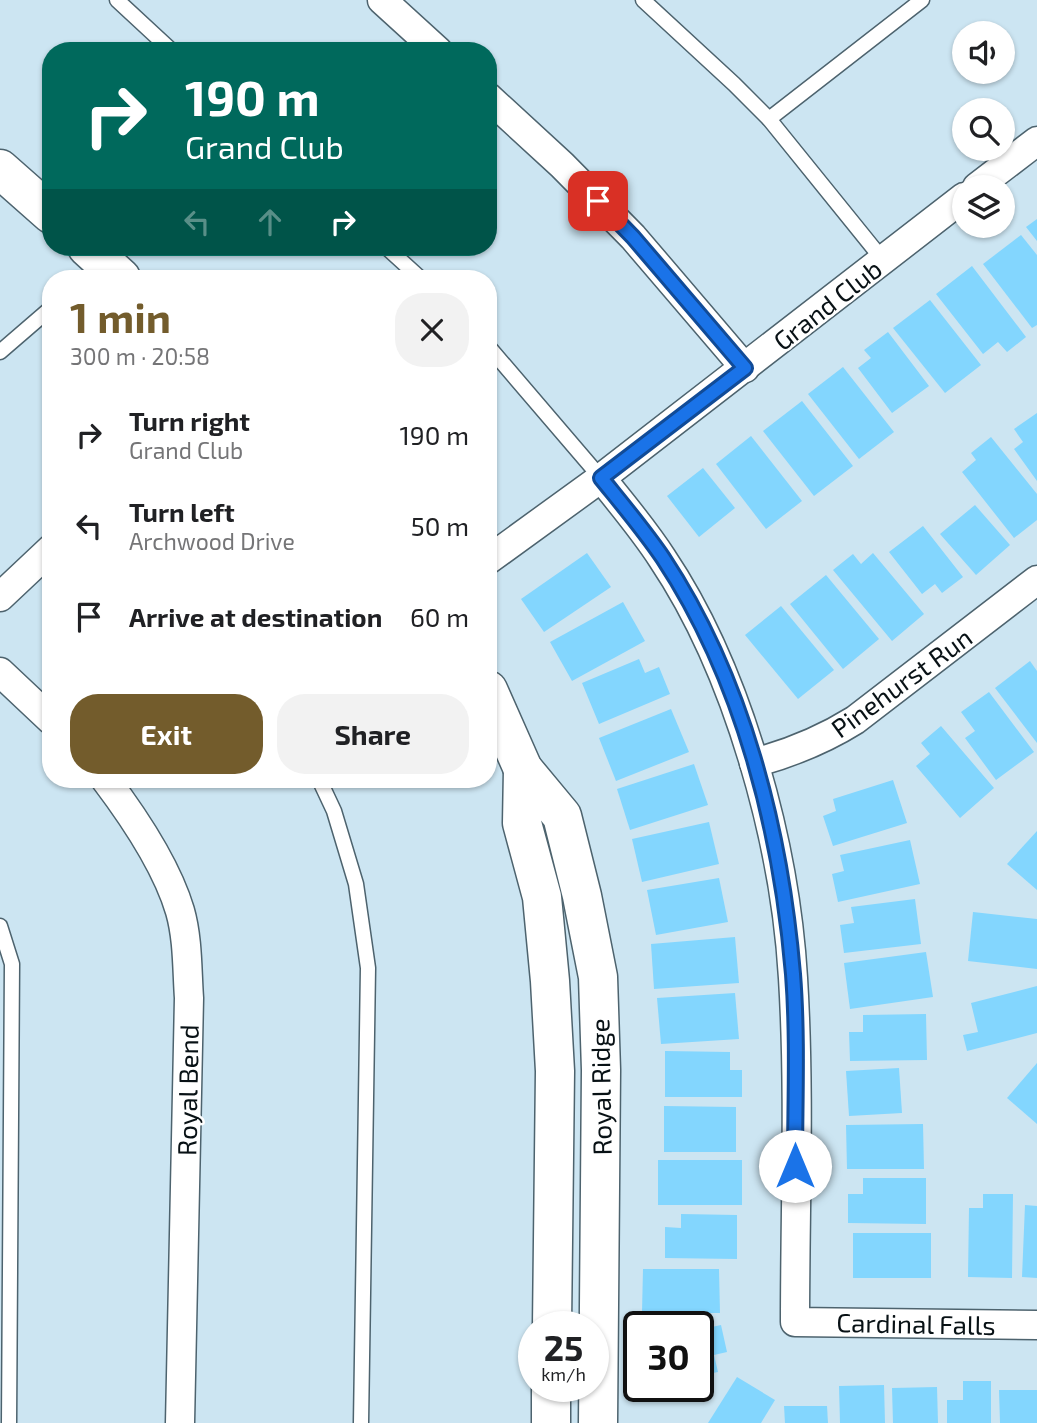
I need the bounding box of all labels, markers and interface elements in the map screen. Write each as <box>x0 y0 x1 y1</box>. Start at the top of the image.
map controls <box>952 21 1015 238</box>
button: sound <box>952 21 1015 84</box>
text: 190 m <box>185 67 320 126</box>
icon: right <box>70 70 161 161</box>
button: search <box>952 98 1015 161</box>
text: Grand Club <box>185 127 344 165</box>
pin <box>568 171 628 231</box>
button: layers <box>952 175 1015 238</box>
icon: arrive <box>579 182 617 220</box>
icon: left <box>178 203 216 241</box>
icon: ahead <box>251 203 289 241</box>
icon: right <box>324 203 362 241</box>
street label: Grand Club <box>767 252 887 356</box>
text: 1 min <box>70 291 171 341</box>
button: close <box>395 293 469 367</box>
text: 300 m · 20:58 <box>70 342 210 370</box>
text: Turn right <box>129 405 250 436</box>
icon: right <box>70 416 108 454</box>
text: 190 m <box>400 419 469 450</box>
text: Grand Club <box>129 436 243 464</box>
text: Turn left <box>129 496 235 527</box>
icon: left <box>70 507 108 545</box>
text: 50 m <box>411 510 469 541</box>
text: Archwood Drive <box>129 527 295 555</box>
icon: arrive <box>70 598 108 636</box>
text: Arrive at destination <box>129 601 382 632</box>
text: 60 m <box>410 601 469 632</box>
street label: Pinehurst Run <box>825 621 977 743</box>
button: Exit <box>70 694 263 774</box>
button: Share <box>277 694 469 774</box>
street label: Royal Ridge <box>583 1018 617 1156</box>
street label: Royal Bend <box>170 1024 204 1156</box>
position arrow <box>758 1129 832 1203</box>
street label: Cardinal Falls <box>836 1306 996 1340</box>
speed limit sign: 30 <box>623 1311 714 1402</box>
text: 25 <box>544 1326 583 1368</box>
text: km/h <box>541 1363 586 1385</box>

